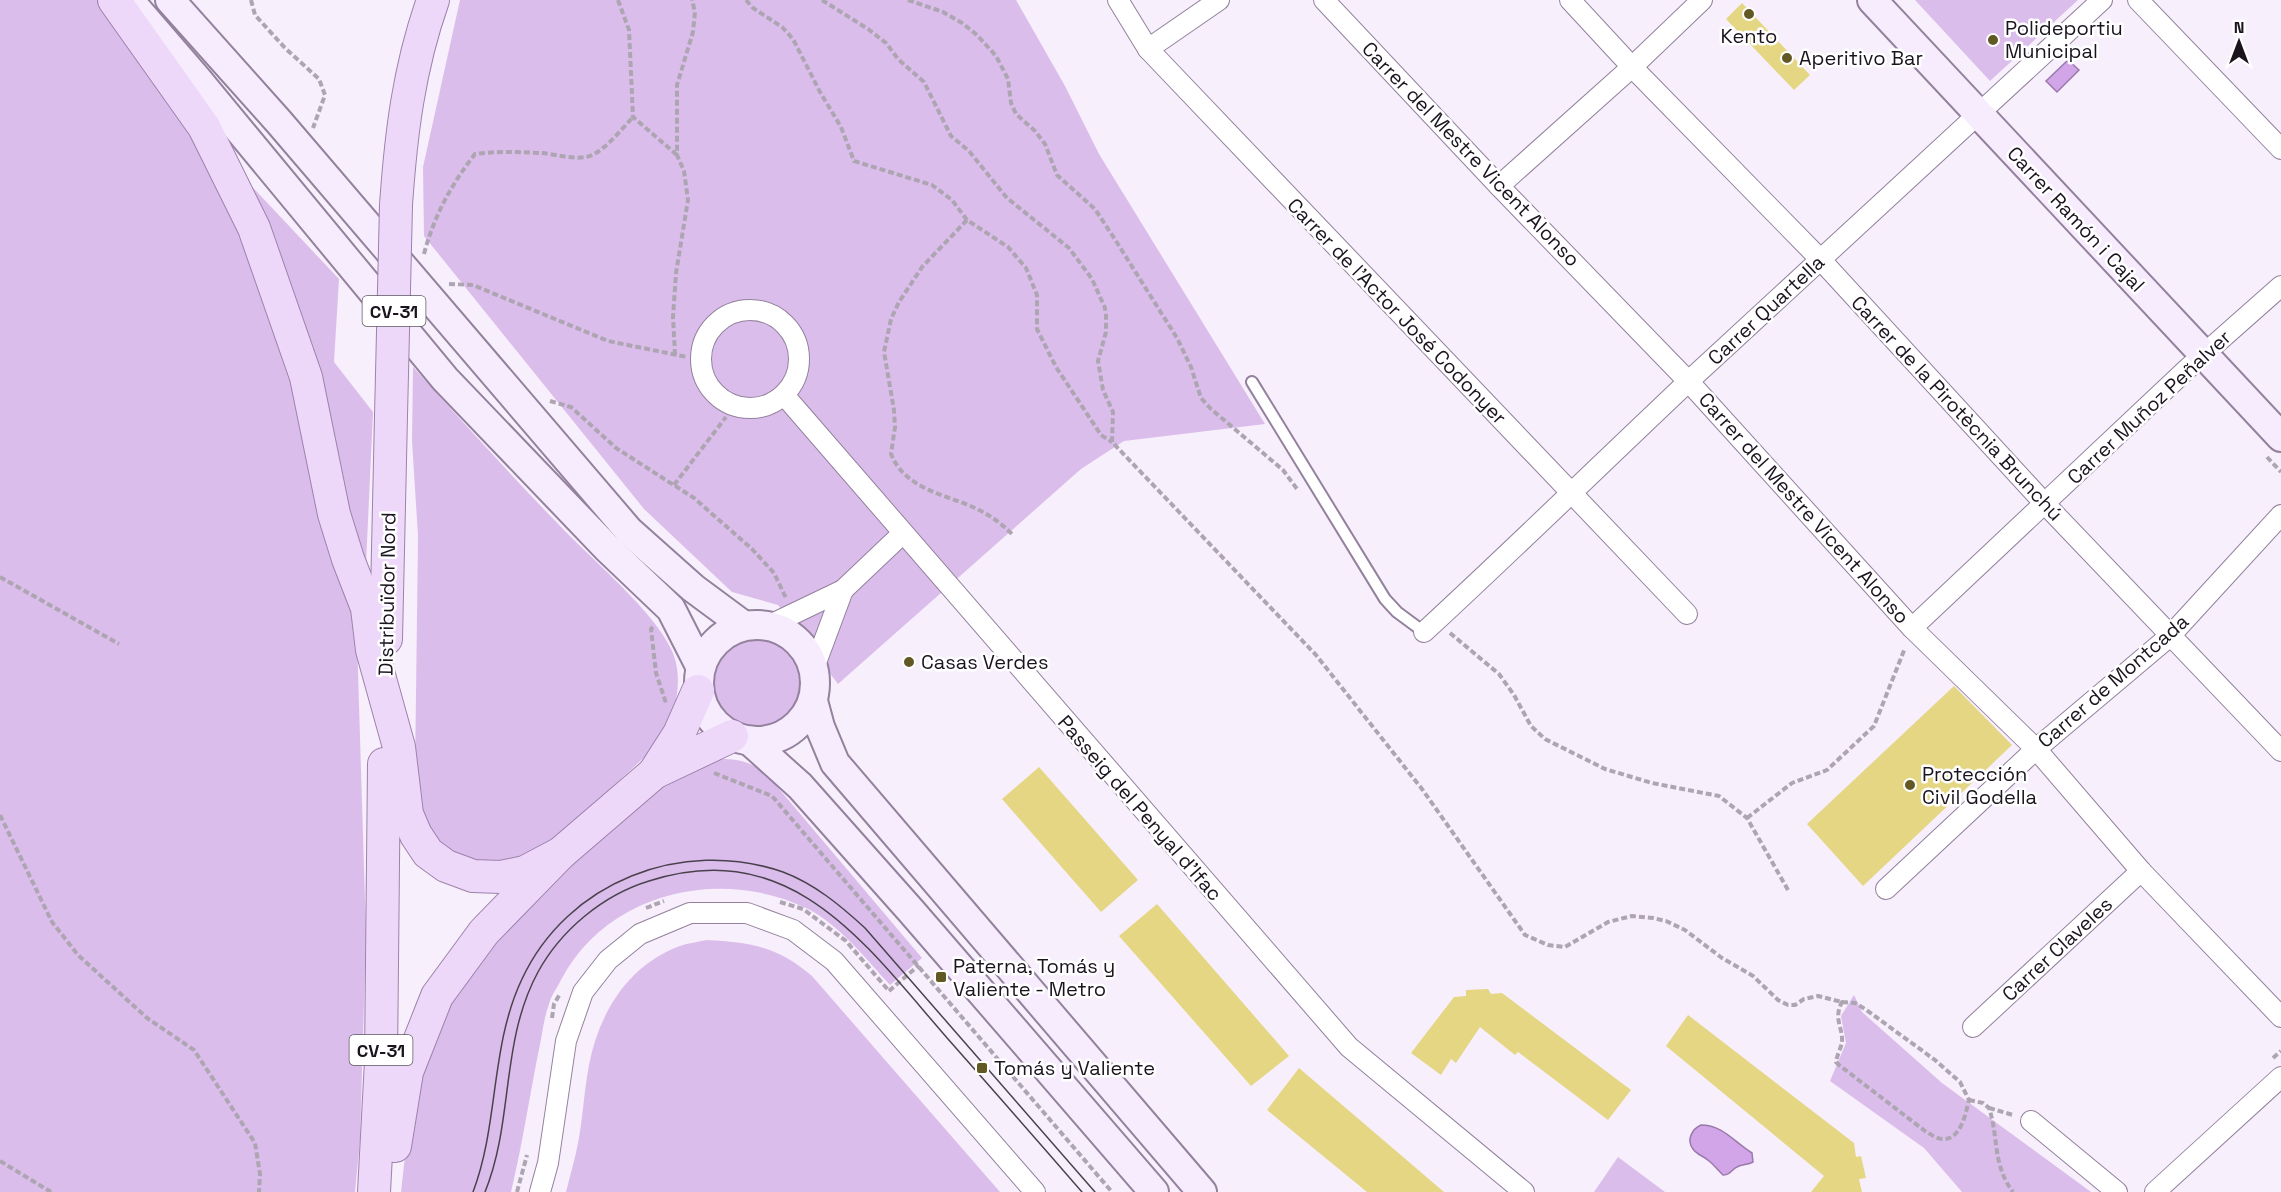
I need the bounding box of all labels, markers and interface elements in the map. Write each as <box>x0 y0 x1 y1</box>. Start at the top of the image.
marker: Kento <box>1742 7 1756 21</box>
north arrow <box>2209 12 2269 72</box>
place label: Polideportiu Municipal <box>2005 15 2123 64</box>
text: N <box>2234 17 2244 38</box>
place label: Kento <box>1721 23 1777 49</box>
marker: Polideportiu Municipal <box>1986 33 2000 47</box>
street label: Carrer del Mestre Vicent Alonso <box>1356 36 1586 272</box>
place label: Aperitivo Bar <box>1799 45 1923 71</box>
marker: Aperitivo Bar <box>1780 51 1794 65</box>
street label: Carrer Ramón i Cajal <box>2002 141 2150 297</box>
street label: Carrer de l'Actor José Codonyer <box>1282 192 1512 430</box>
street label: Carrer Quartella <box>1702 249 1830 371</box>
street label: Carrer de la Pirotècnia Brunchú <box>1846 290 2068 526</box>
road number: CV-31 <box>362 296 426 326</box>
street label: Carrer Muñoz Peñalver <box>2062 324 2236 490</box>
street label: Carrer del Mestre Vicent Alonso <box>1693 387 1915 629</box>
street label: Distribuïdor Nord <box>373 512 401 676</box>
street label: Carrer de Montcada <box>2032 608 2194 754</box>
place label: Casas Verdes <box>921 649 1048 675</box>
marker: Casas Verdes <box>902 655 916 669</box>
street label: Passeig del Penyal d'Ifac <box>1052 710 1228 906</box>
place label: Protección Civil Godella <box>1922 761 2037 810</box>
marker: Protección Civil Godella <box>1903 778 1917 792</box>
street label: Carrer Claveles <box>1996 891 2118 1007</box>
place label: Paterna, Tomás y Valiente - Metro <box>953 953 1115 1002</box>
marker: Paterna, Tomás y Valiente - Metro <box>934 970 948 984</box>
road number: CV-31 <box>350 1035 412 1065</box>
place label: Tomás y Valiente <box>994 1055 1155 1081</box>
marker: Tomás y Valiente <box>975 1061 989 1075</box>

